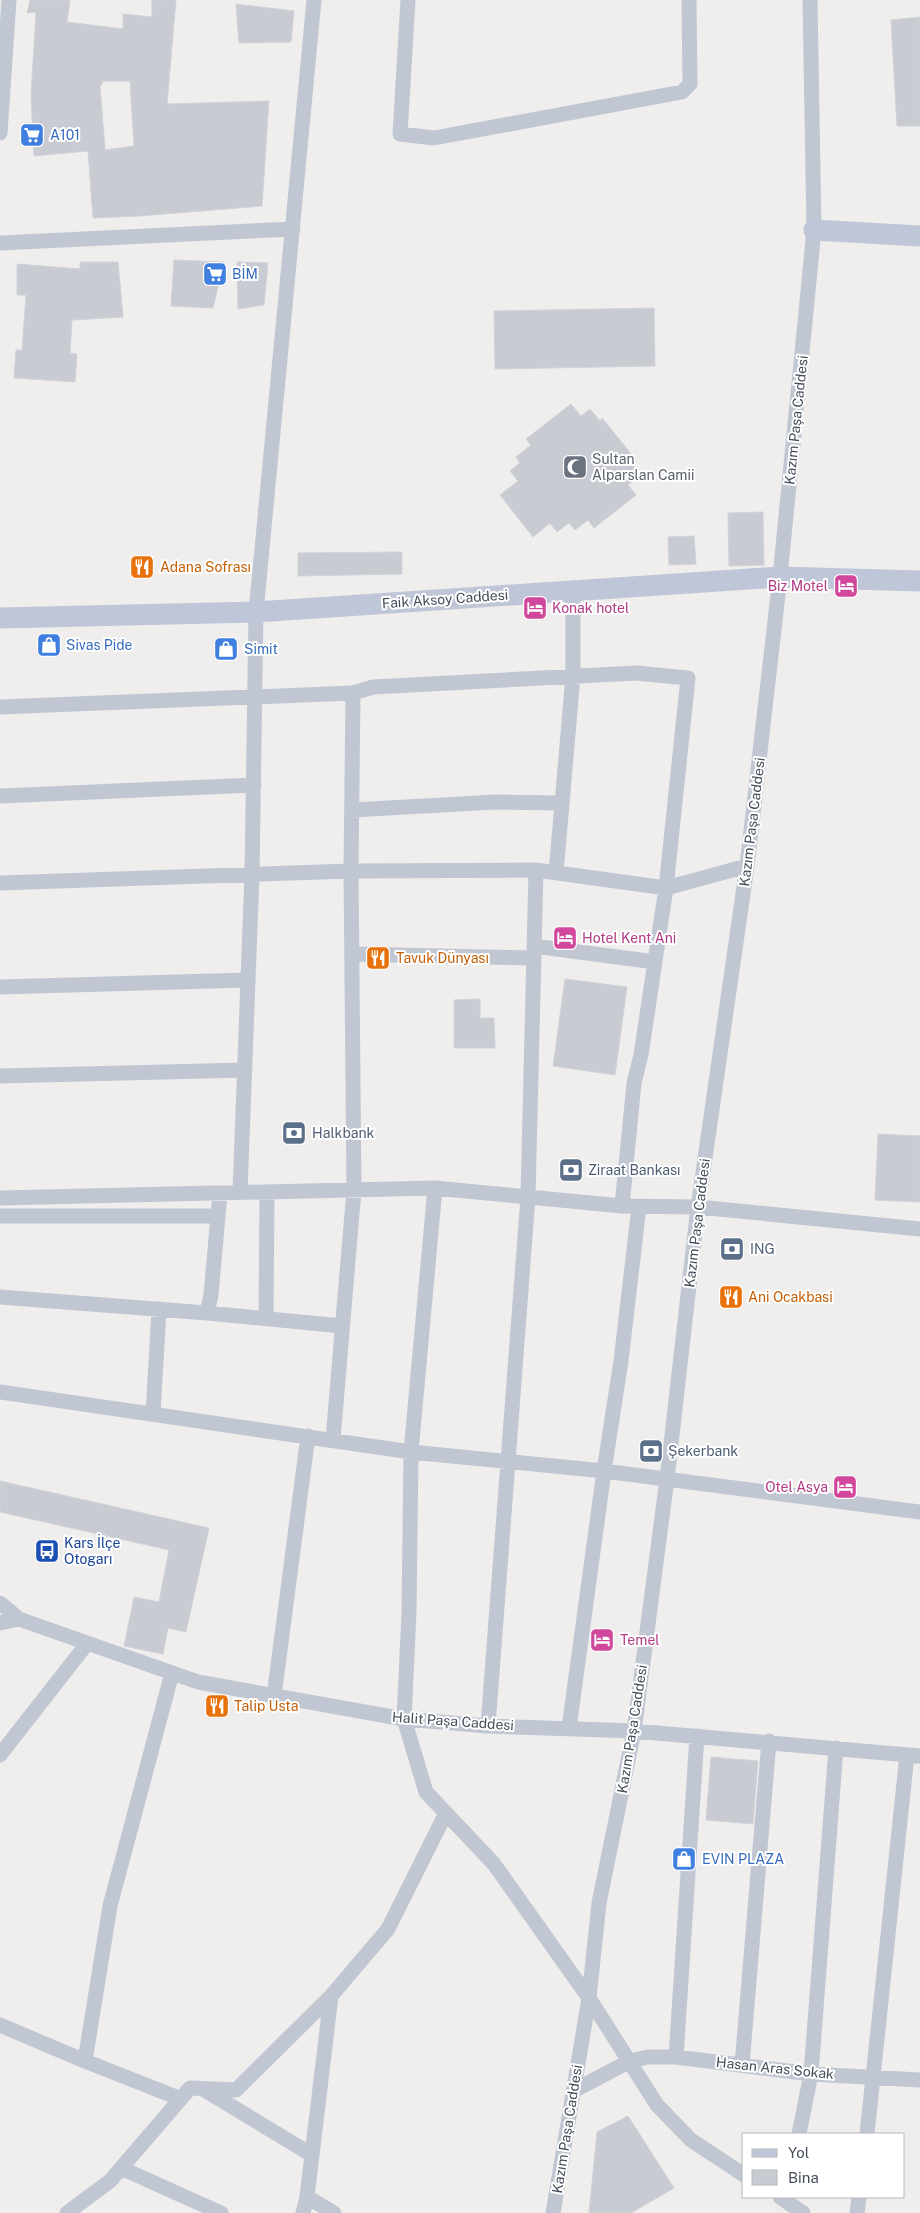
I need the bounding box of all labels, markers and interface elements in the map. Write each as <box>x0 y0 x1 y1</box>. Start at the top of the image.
supermarket icon: A101 <box>19 122 45 148</box>
place label: A101 <box>50 127 80 143</box>
supermarket icon: BİM <box>202 261 228 287</box>
place label: BİM <box>232 264 258 282</box>
street label: Kazım Paşa Caddesi <box>781 355 811 485</box>
place label: Sultan Alparslan Camii <box>592 451 694 483</box>
mosque icon: Sultan Alparslan Camii <box>562 454 588 480</box>
restaurant icon: Adana Sofrası <box>129 554 155 580</box>
place label: Adana Sofrası <box>160 559 251 575</box>
hotel icon: Biz Motel <box>833 573 859 599</box>
place label: Biz Motel <box>768 578 828 594</box>
street label: Faik Aksoy Caddesi <box>381 587 509 611</box>
hotel icon: Konak hotel <box>522 595 548 621</box>
place label: Konak hotel <box>552 600 629 616</box>
shop icon: Sivas Pide <box>36 632 62 658</box>
shop icon: Simit <box>213 636 239 662</box>
place label: Sivas Pide <box>66 637 133 653</box>
place label: Simit <box>244 641 278 657</box>
street label: Kazım Paşa Caddesi <box>736 757 768 887</box>
hotel icon: Hotel Kent Ani <box>552 925 578 951</box>
place label: Hotel Kent Ani <box>582 930 676 946</box>
restaurant icon: Tavuk Dünyası <box>365 945 391 971</box>
place label: Tavuk Dünyası <box>396 950 489 966</box>
bank icon: Halkbank <box>281 1120 307 1146</box>
place label: Halkbank <box>312 1125 375 1141</box>
bank icon: Ziraat Bankası <box>558 1157 584 1183</box>
street label: Kazım Paşa Caddesi <box>681 1158 713 1288</box>
place label: Ziraat Bankası <box>588 1162 681 1178</box>
bank icon: ING <box>719 1236 745 1262</box>
place label: ING <box>750 1241 775 1257</box>
restaurant icon: Ani Ocakbasi <box>718 1284 744 1310</box>
place label: Ani Ocakbasi <box>748 1289 833 1305</box>
bank icon: Şekerbank <box>638 1438 664 1464</box>
place label: Şekerbank <box>668 1443 738 1459</box>
hotel icon: Otel Asya <box>832 1474 858 1500</box>
place label: Otel Asya <box>765 1479 828 1495</box>
place label: Kars İlçe Otogarı <box>64 1533 120 1567</box>
bus stop icon: Kars İlçe Otogarı <box>34 1538 60 1564</box>
hotel icon: Temel <box>589 1627 615 1653</box>
place label: Temel <box>620 1632 660 1648</box>
street label: Kazım Paşa Caddesi <box>614 1664 650 1794</box>
restaurant icon: Talip Usta <box>204 1693 230 1719</box>
place label: Talip Usta <box>234 1698 298 1714</box>
street label: Halit Paşa Caddesi <box>392 1709 514 1733</box>
shop icon: EVIN PLAZA <box>671 1846 697 1872</box>
place label: EVIN PLAZA <box>702 1851 784 1867</box>
street label: Hasan Aras Sokak <box>715 2054 835 2082</box>
street label: Kazım Paşa Caddesi <box>549 2064 585 2194</box>
legend <box>742 2133 905 2198</box>
text: Yol <box>788 2144 809 2161</box>
text: Bina <box>788 2169 819 2186</box>

